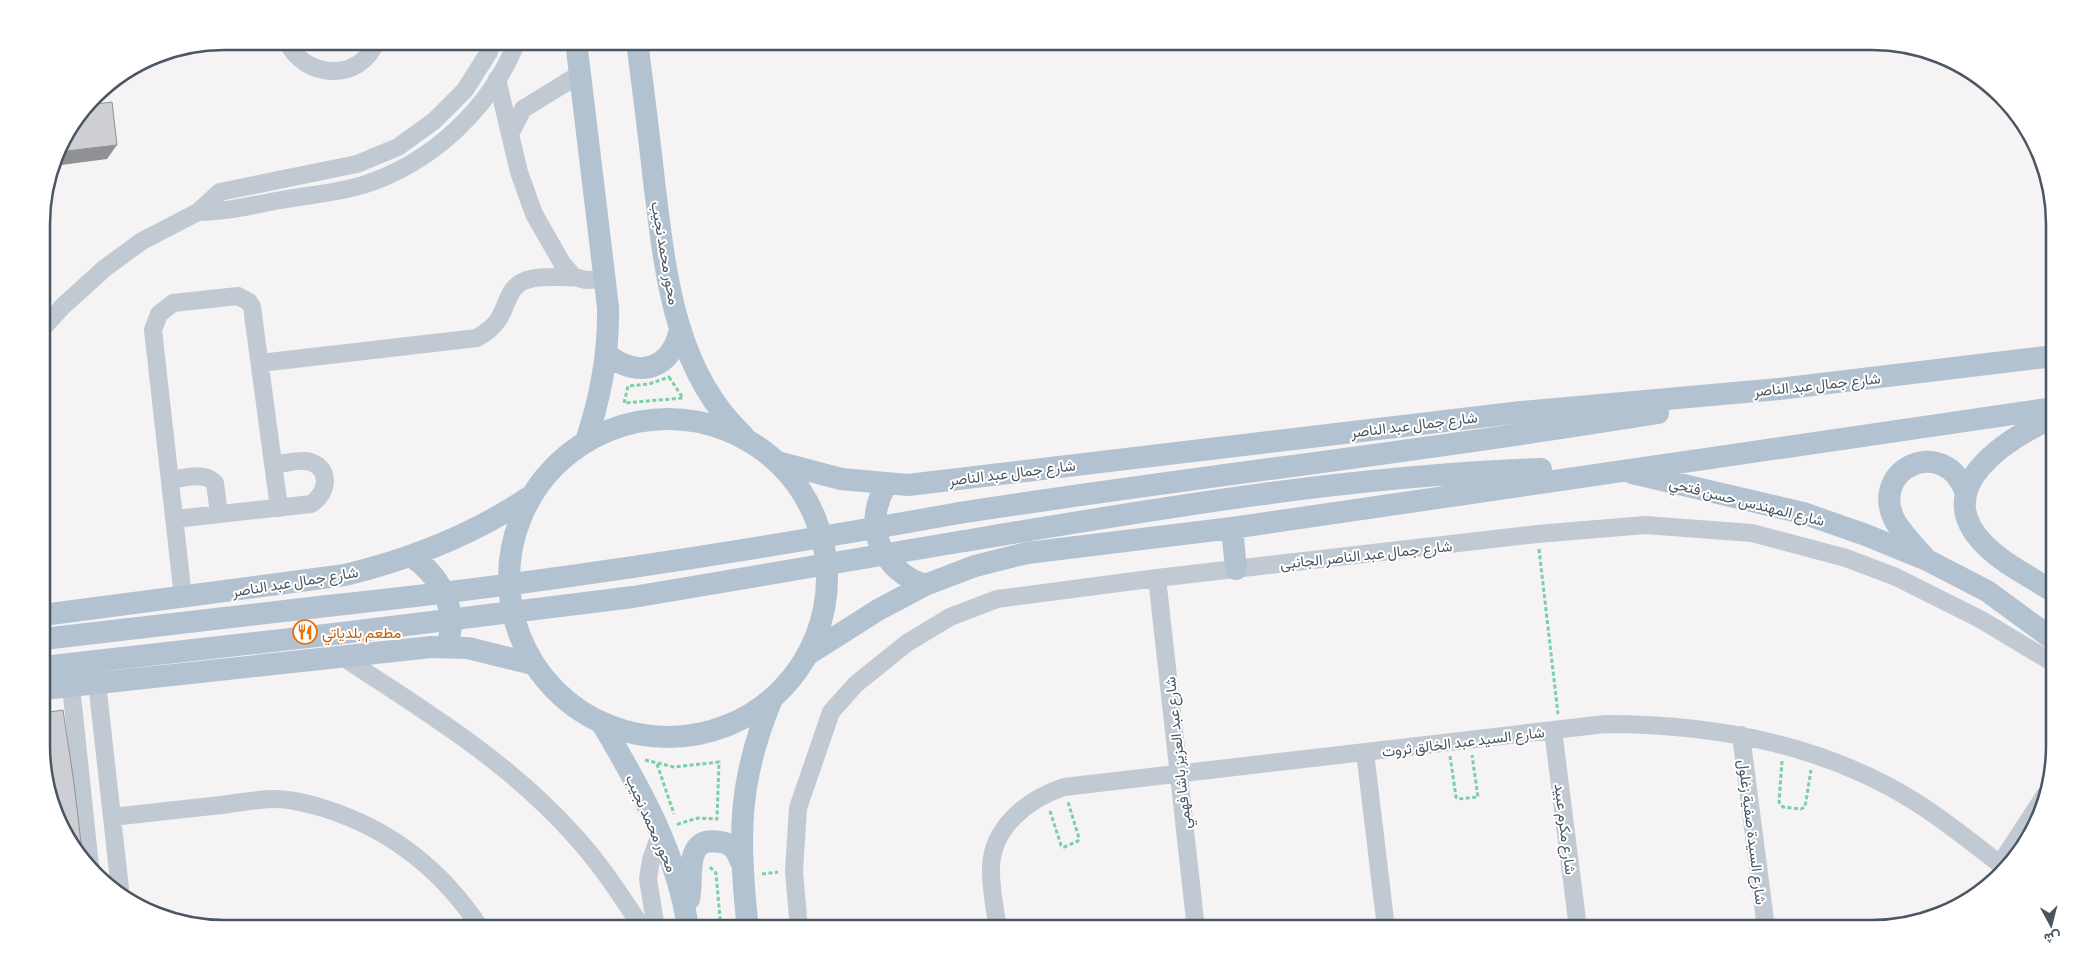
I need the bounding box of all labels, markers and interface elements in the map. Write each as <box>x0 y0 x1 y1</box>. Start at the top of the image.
street label: محور محمد نجيب <box>647 200 684 306</box>
street label: شارع جمال عبد الناصر <box>1752 368 1882 403</box>
street label: شارع جمال عبد الناصر <box>1349 407 1479 444</box>
street label: شارع جمال عبد الناصر <box>947 455 1077 492</box>
street label: شارع المهندس حسن فتحي <box>1666 473 1827 534</box>
street label: شارع جمال عبد الناصر الجانبى <box>1279 536 1453 575</box>
street label: شارع جمال عبد الناصر <box>230 562 360 603</box>
restaurant icon: مطعم بلدياتي <box>292 619 318 645</box>
place label: مطعم بلدياتي <box>322 623 401 646</box>
street label: شارع عبد العزيز باشا فهمي <box>1160 675 1199 830</box>
street label: شارع السيد عبد الخالق ثروت <box>1381 722 1546 763</box>
street label: شارع السيدة صفية زغلول <box>1732 758 1771 906</box>
street label: محور محمد نجيب <box>622 772 682 875</box>
street label: شارع مكرم عبيد <box>1548 782 1581 876</box>
north arrow <box>2026 900 2076 950</box>
text: ش <box>2043 928 2062 948</box>

